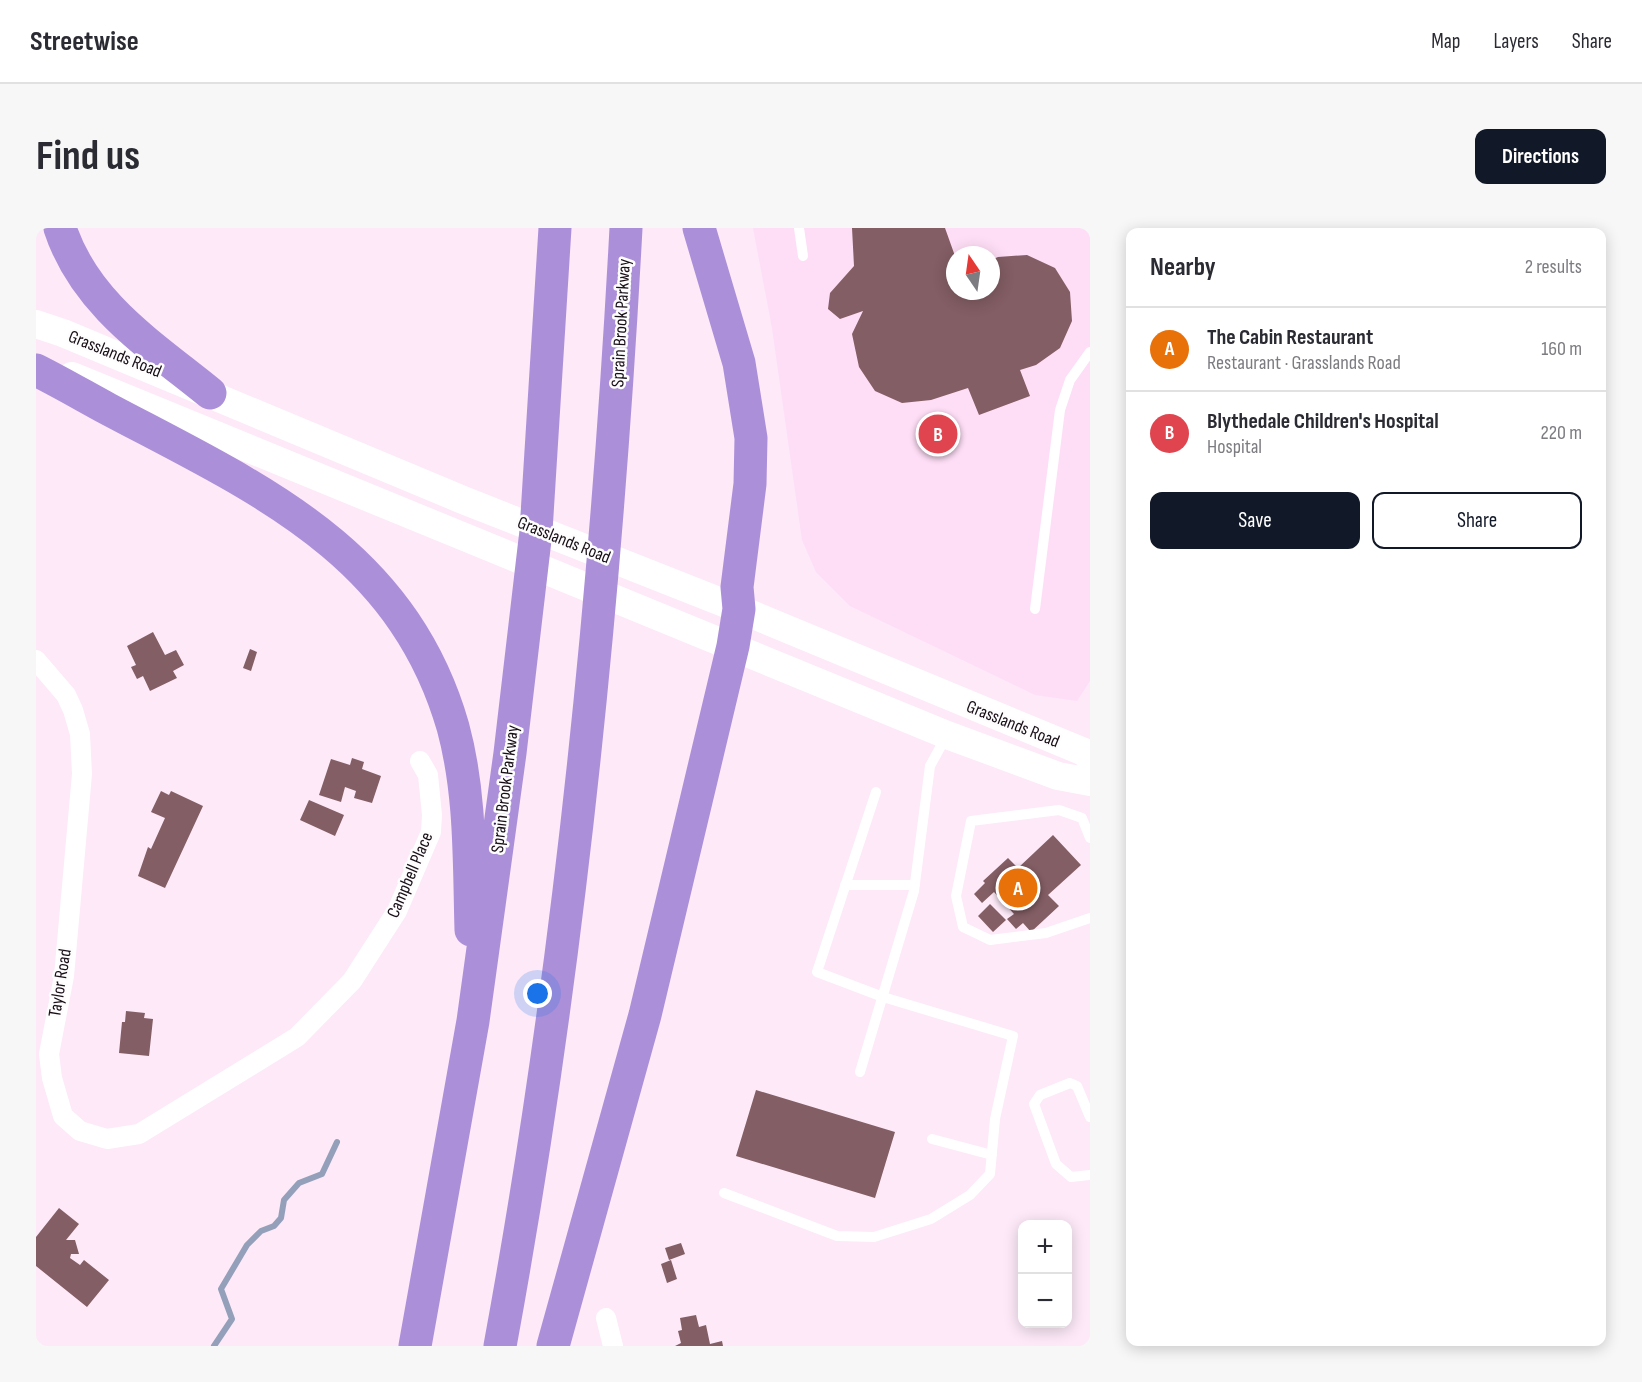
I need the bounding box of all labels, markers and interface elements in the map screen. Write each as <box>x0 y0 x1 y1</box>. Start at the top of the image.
text: Streetwise <box>30 25 139 58</box>
text: Map <box>1431 29 1460 54</box>
text: Layers <box>1493 29 1539 54</box>
text: Share <box>1572 29 1612 54</box>
button: Directions <box>1475 129 1606 184</box>
text: Find us <box>36 131 140 182</box>
north arrow <box>946 246 1000 300</box>
text: Nearby <box>1150 252 1216 283</box>
text: 2 results <box>1525 255 1582 279</box>
street label: Sprain Brook Parkway <box>607 258 635 388</box>
text: The Cabin Restaurant <box>1207 324 1373 351</box>
street label: Grasslands Road <box>65 326 165 382</box>
text: A <box>1165 337 1174 361</box>
text: 160 m <box>1541 337 1582 361</box>
text: Restaurant · Grasslands Road <box>1207 351 1401 375</box>
text: Blythedale Children's Hospital <box>1207 408 1439 435</box>
pin: B <box>918 412 958 456</box>
text: B <box>1165 421 1174 445</box>
text: 220 m <box>1541 421 1582 445</box>
text: Hospital <box>1207 435 1262 459</box>
button: Save <box>1150 492 1360 549</box>
button: Share <box>1372 492 1582 549</box>
street label: Grasslands Road <box>514 512 614 568</box>
street label: Grasslands Road <box>963 696 1063 752</box>
street label: Sprain Brook Parkway <box>487 724 523 854</box>
street label: Campbell Place <box>383 829 437 921</box>
pin: A <box>998 866 1038 910</box>
street label: Taylor Road <box>44 947 76 1019</box>
your location <box>523 979 552 1008</box>
map controls <box>1018 1220 1072 1328</box>
button: + <box>1018 1220 1072 1274</box>
button: − <box>1018 1274 1072 1328</box>

